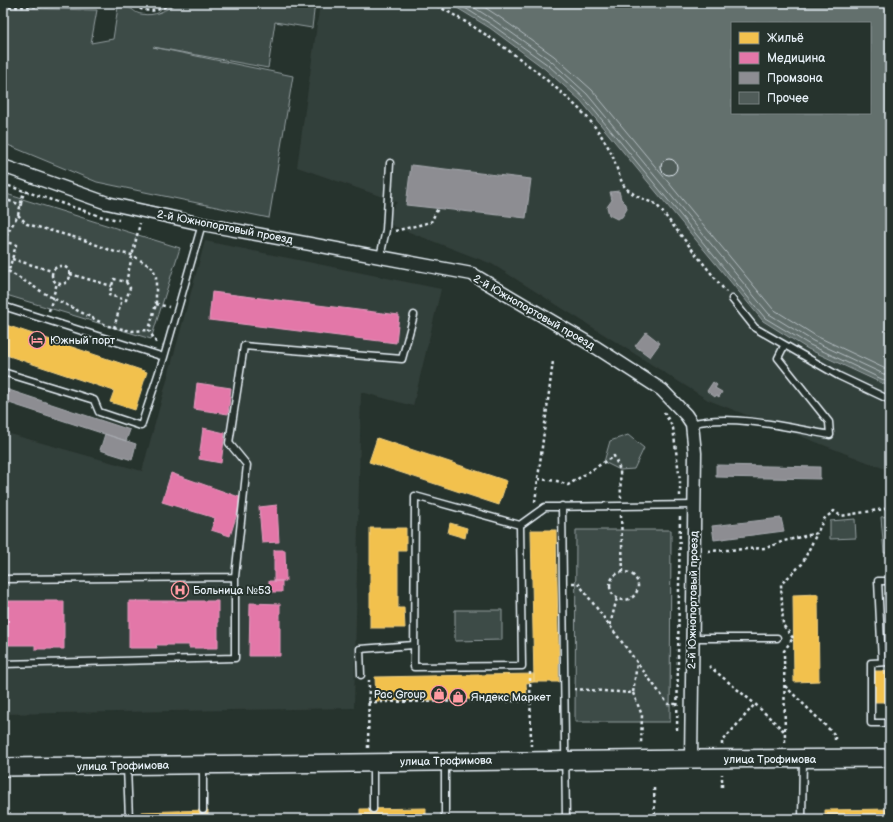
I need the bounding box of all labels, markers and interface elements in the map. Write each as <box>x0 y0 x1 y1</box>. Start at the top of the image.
legend <box>731 22 871 114</box>
text: Жильё <box>767 31 804 46</box>
text: Медицина <box>767 51 825 66</box>
text: Промзона <box>767 71 823 86</box>
text: Прочее <box>767 91 809 106</box>
street label: 2-й Южнопортовый проезд <box>156 207 294 247</box>
street label: 2-й Южнопортовый проезд <box>471 272 597 352</box>
hotel icon: Южный порт <box>27 330 47 350</box>
place label: Южный порт <box>50 334 115 347</box>
street label: 2-й Южнопортовый проезд <box>685 530 701 669</box>
hospital icon: Больница №53 <box>170 580 190 600</box>
place label: Больница №53 <box>193 584 271 597</box>
shop icon: Pac Group <box>429 684 449 704</box>
shop icon: Яндекс Маркет <box>448 687 468 707</box>
place label: Pac Group <box>374 688 426 701</box>
place label: Яндекс Маркет <box>471 691 551 704</box>
street label: улица Трофимова <box>724 753 817 766</box>
street label: улица Трофимова <box>400 754 493 768</box>
street label: улица Трофимова <box>77 759 170 773</box>

